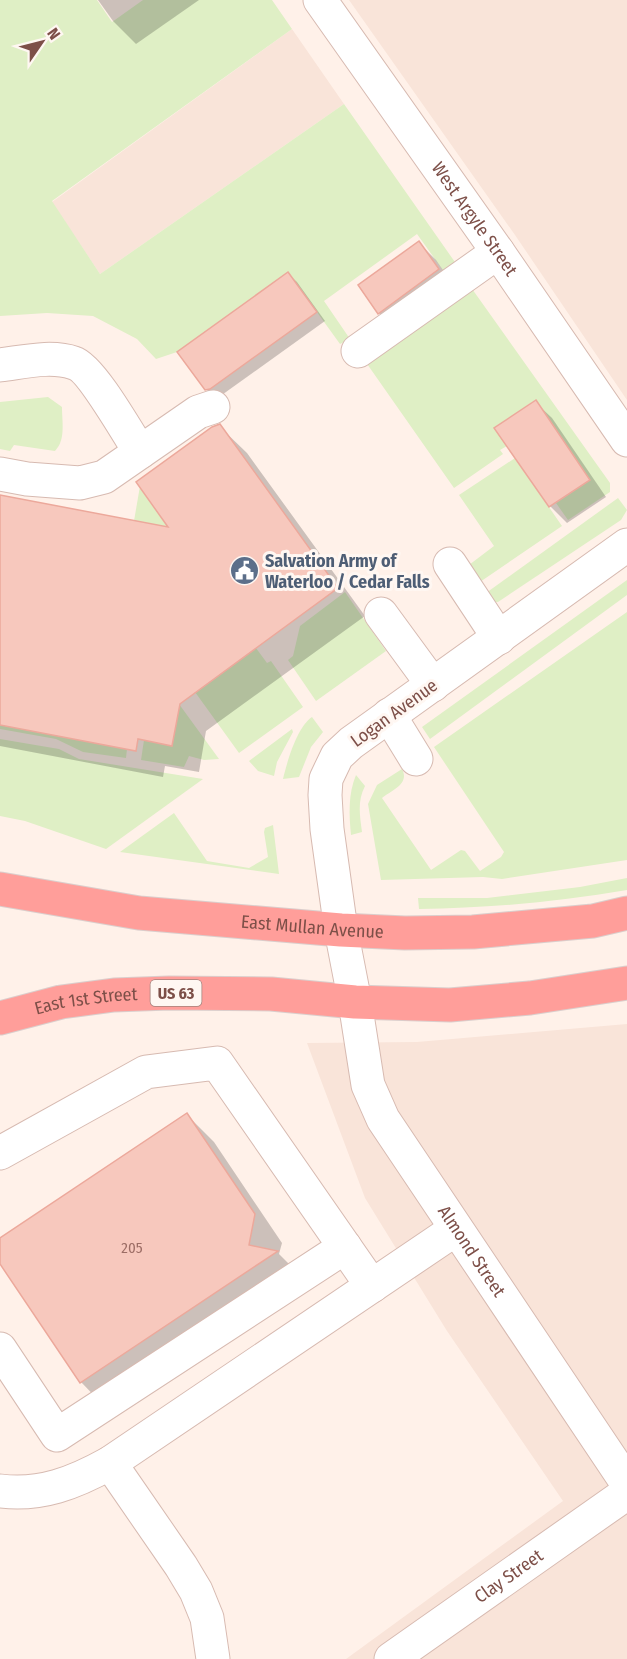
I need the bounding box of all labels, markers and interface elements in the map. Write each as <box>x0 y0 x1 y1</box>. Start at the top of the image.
north arrow <box>12 12 72 72</box>
text: N <box>43 24 64 43</box>
street label: West Argyle Street <box>427 158 522 280</box>
place label: Salvation Army of Waterloo / Cedar Falls <box>265 550 430 593</box>
public building icon: Salvation Army of Waterloo / Cedar Falls <box>228 555 260 587</box>
street label: Logan Avenue <box>346 674 442 752</box>
street label: East Mullan Avenue <box>240 911 384 943</box>
road number: US 63 <box>150 980 201 1006</box>
street label: East 1st Street <box>32 983 138 1019</box>
street label: Almond Street <box>433 1201 510 1301</box>
house number: 205 <box>121 1239 143 1257</box>
street label: Clay Street <box>470 1544 547 1608</box>

